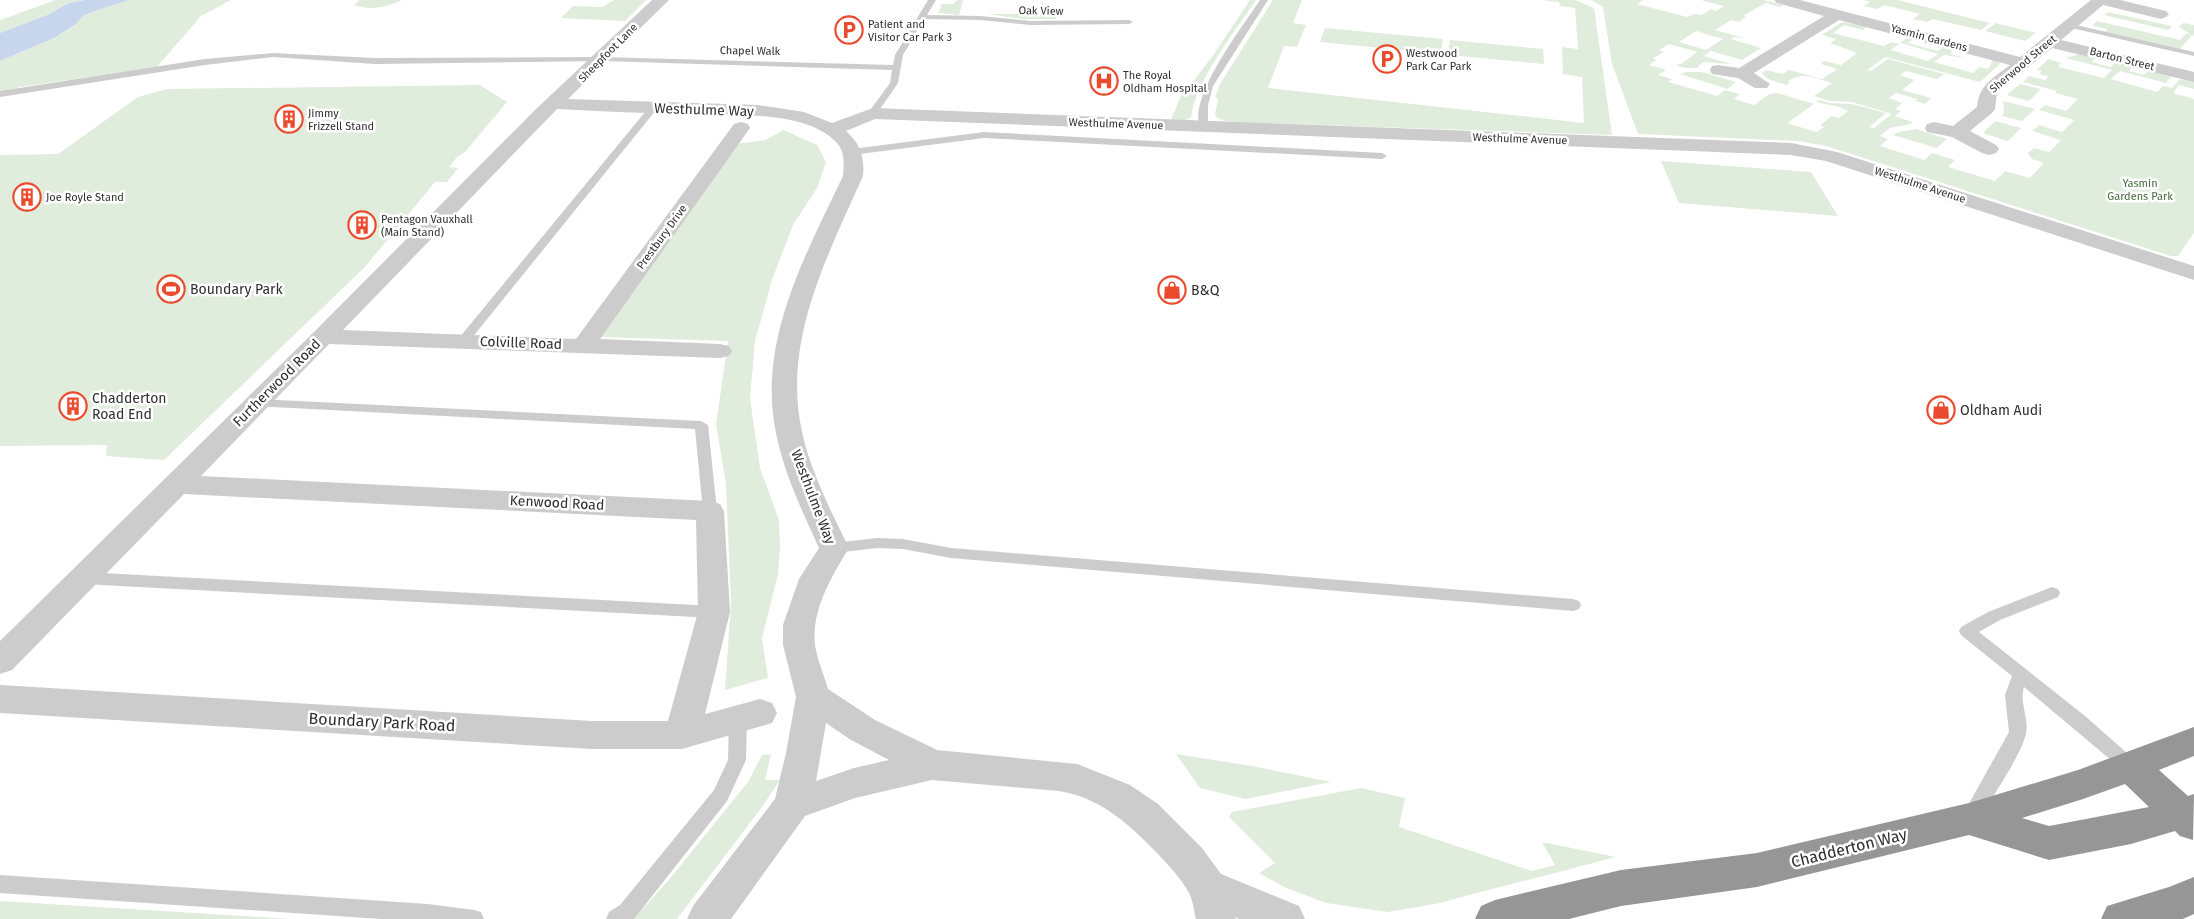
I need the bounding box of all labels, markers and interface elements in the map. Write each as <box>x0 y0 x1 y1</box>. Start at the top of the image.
street label: Oak View <box>1018 4 1064 18</box>
parking icon: Patient and Visitor Car Park 3 <box>834 15 864 45</box>
place label: Patient and Visitor Car Park 3 <box>868 18 952 44</box>
street label: Sheepfoot Lane <box>576 21 640 85</box>
street label: Yasmin Gardens <box>1889 21 1969 55</box>
street label: Sherwood Street <box>1987 32 2059 96</box>
street label: Chapel Walk <box>720 44 781 58</box>
parking icon: Westwood Park Car Park <box>1372 44 1402 74</box>
street label: Barton Street <box>2088 45 2156 73</box>
place label: Westwood Park Car Park <box>1406 47 1472 73</box>
hospital icon: The Royal Oldham Hospital <box>1089 66 1119 96</box>
place label: The Royal Oldham Hospital <box>1123 69 1207 95</box>
street label: Westhulme Way <box>654 100 754 120</box>
building icon: Jimmy Frizzell Stand <box>274 104 304 134</box>
place label: Jimmy Frizzell Stand <box>308 107 374 133</box>
street label: Westhulme Avenue <box>1068 116 1164 132</box>
street label: Westhulme Avenue <box>1472 131 1568 147</box>
street label: Westhulme Avenue <box>1873 164 1967 206</box>
park label: Yasmin Gardens Park <box>2107 177 2173 203</box>
building icon: Joe Royle Stand <box>12 182 42 212</box>
place label: Joe Royle Stand <box>46 191 124 204</box>
street label: Prestbury Drive <box>634 202 690 272</box>
building icon: Pentagon Vauxhall (Main Stand) <box>347 210 377 240</box>
place label: Pentagon Vauxhall (Main Stand) <box>381 213 473 239</box>
sports icon: Boundary Park <box>156 274 186 304</box>
shop icon: B&Q <box>1157 275 1187 305</box>
place label: Boundary Park <box>190 281 283 298</box>
place label: B&Q <box>1191 282 1220 299</box>
street label: Colville Road <box>480 333 562 353</box>
street label: Furtherwood Road <box>230 336 324 430</box>
place label: Chadderton Road End <box>92 390 167 423</box>
building icon: Chadderton Road End <box>58 391 88 421</box>
shop icon: Oldham Audi <box>1926 395 1956 425</box>
place label: Oldham Audi <box>1960 402 2042 419</box>
street label: Westhulme Way <box>787 447 839 547</box>
street label: Kenwood Road <box>509 492 605 514</box>
street label: Boundary Park Road <box>308 709 456 735</box>
street label: Chadderton Way <box>1789 824 1909 872</box>

